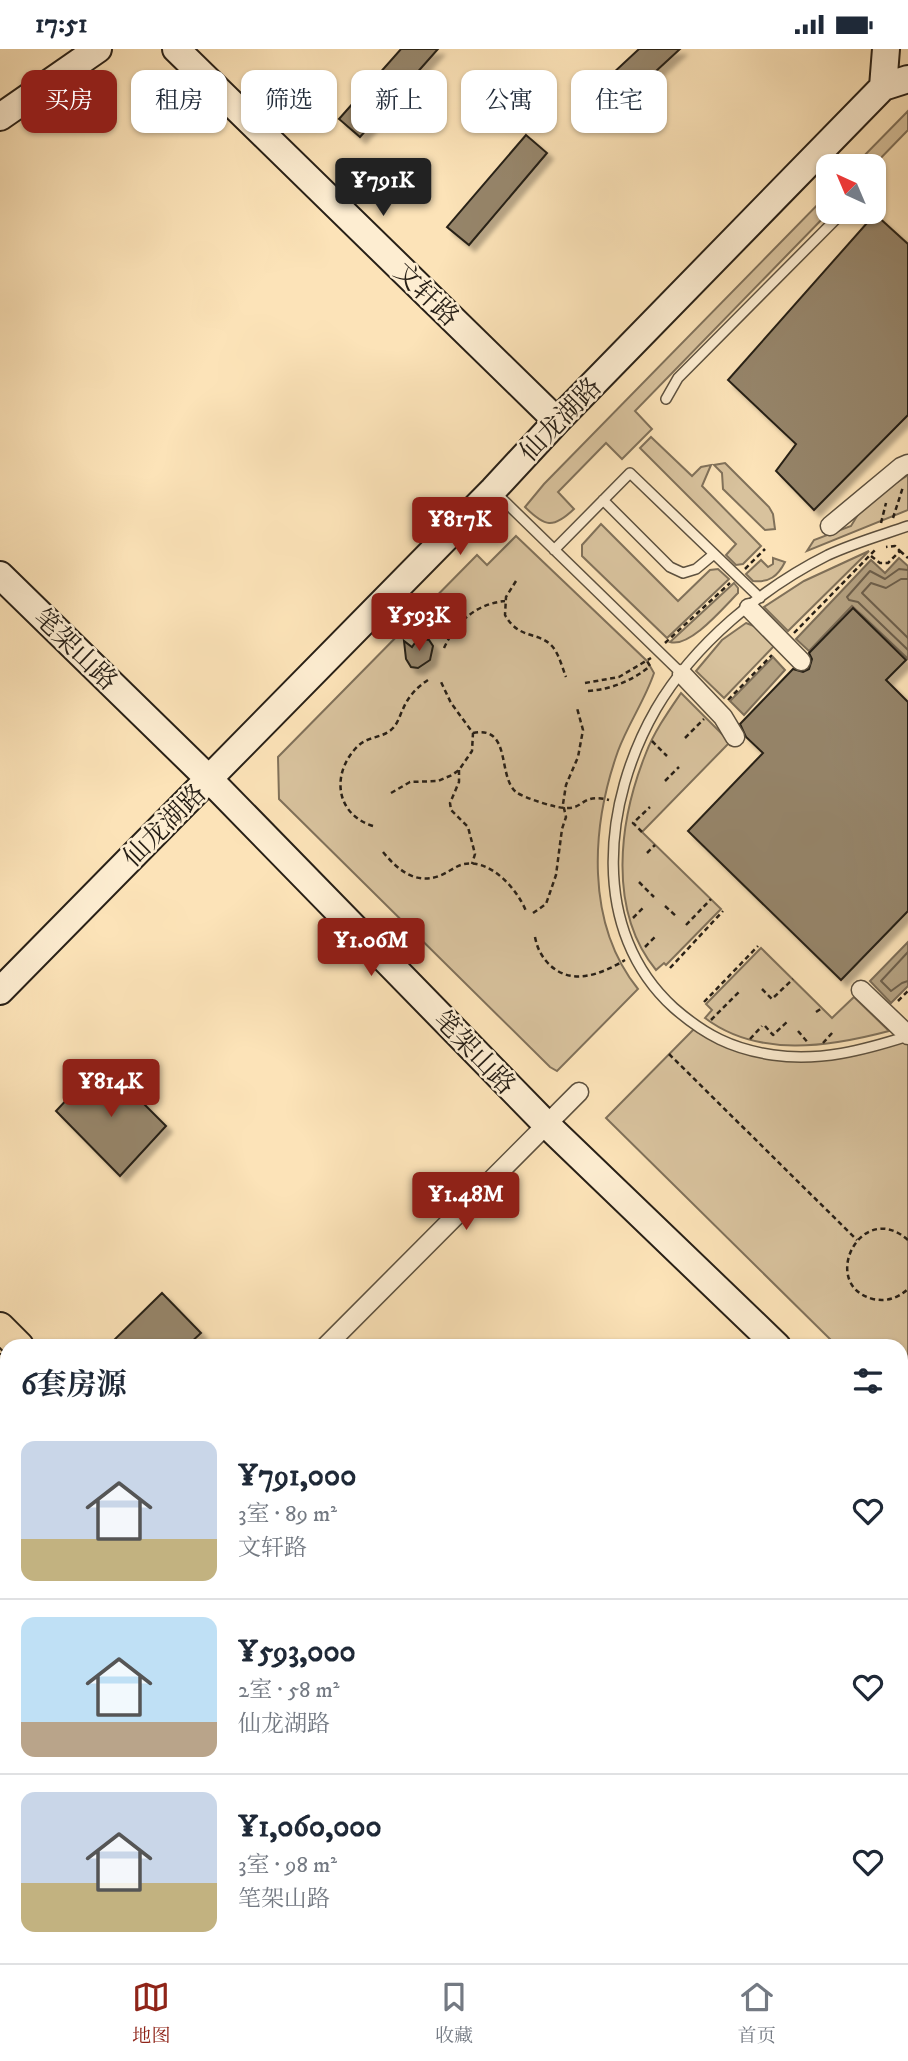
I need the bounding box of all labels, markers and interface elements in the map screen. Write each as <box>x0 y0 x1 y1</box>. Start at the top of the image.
text: 17:51 <box>35 8 88 41</box>
chip: 买房 <box>21 70 117 133</box>
chip: 租房 <box>131 70 227 133</box>
chip: 筛选 <box>241 70 337 133</box>
chip: 新上 <box>351 70 447 133</box>
chip: 公寓 <box>461 70 557 133</box>
chip: 住宅 <box>571 70 667 133</box>
north arrow <box>816 154 886 224</box>
map controls <box>816 154 886 224</box>
pin: ¥791K <box>334 159 432 218</box>
text: ¥791K <box>351 166 415 195</box>
street label: 文轩路 <box>386 256 465 334</box>
street label: 仙龙湖路 <box>513 371 609 469</box>
pin: ¥817K <box>411 497 509 557</box>
text: ¥817K <box>428 505 492 534</box>
pin: ¥593K <box>370 593 468 653</box>
text: ¥593K <box>387 601 451 630</box>
street label: 笔架山路 <box>26 602 124 698</box>
street label: 仙龙湖路 <box>117 778 214 875</box>
pin: ¥1.06M <box>314 919 428 978</box>
text: ¥1.06M <box>334 926 408 955</box>
street label: 笔架山路 <box>426 1004 522 1102</box>
pin: ¥814K <box>62 1059 160 1119</box>
text: ¥814K <box>79 1067 143 1096</box>
pin: ¥1.48M <box>409 1173 523 1232</box>
text: ¥1.48M <box>428 1180 504 1209</box>
icon: filters <box>849 1362 887 1400</box>
text: 6套房源 <box>21 1367 127 1404</box>
text: ¥791,000 <box>238 1458 356 1495</box>
icon: home <box>77 1469 161 1553</box>
icon: heart <box>849 1492 887 1530</box>
text: 3室 · 89 m² <box>238 1500 337 1529</box>
text: 文轩路 <box>238 1534 307 1563</box>
text: ¥593,000 <box>238 1634 356 1671</box>
icon: home <box>77 1645 161 1729</box>
icon: heart <box>849 1668 887 1706</box>
text: 2室 · 58 m² <box>238 1676 340 1705</box>
text: 仙龙湖路 <box>238 1710 330 1739</box>
text: ¥1,060,000 <box>238 1809 382 1846</box>
icon: home <box>77 1820 161 1904</box>
icon: heart <box>849 1843 887 1881</box>
text: 3室 · 98 m² <box>238 1851 337 1880</box>
text: 笔架山路 <box>238 1885 330 1914</box>
tab: 地图 <box>132 1978 170 2048</box>
tab: 收藏 <box>435 1978 473 2048</box>
tab: 首页 <box>738 1978 776 2048</box>

